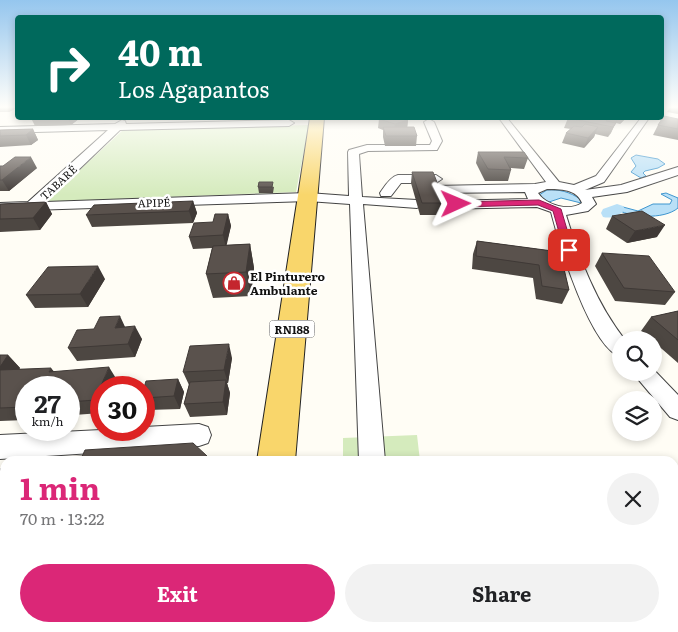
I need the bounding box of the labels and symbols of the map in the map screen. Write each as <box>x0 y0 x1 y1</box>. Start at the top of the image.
street label: TABARÉ <box>36 161 80 203</box>
position arrow <box>429 177 481 229</box>
street label: APIPÉ <box>137 193 171 211</box>
pin <box>548 229 590 271</box>
place label: El Pinturero Ambulante <box>250 267 326 299</box>
shop icon: El Pinturero Ambulante <box>222 271 246 295</box>
road number: RN188 <box>270 320 314 338</box>
speed limit sign: 30 <box>90 376 155 441</box>

